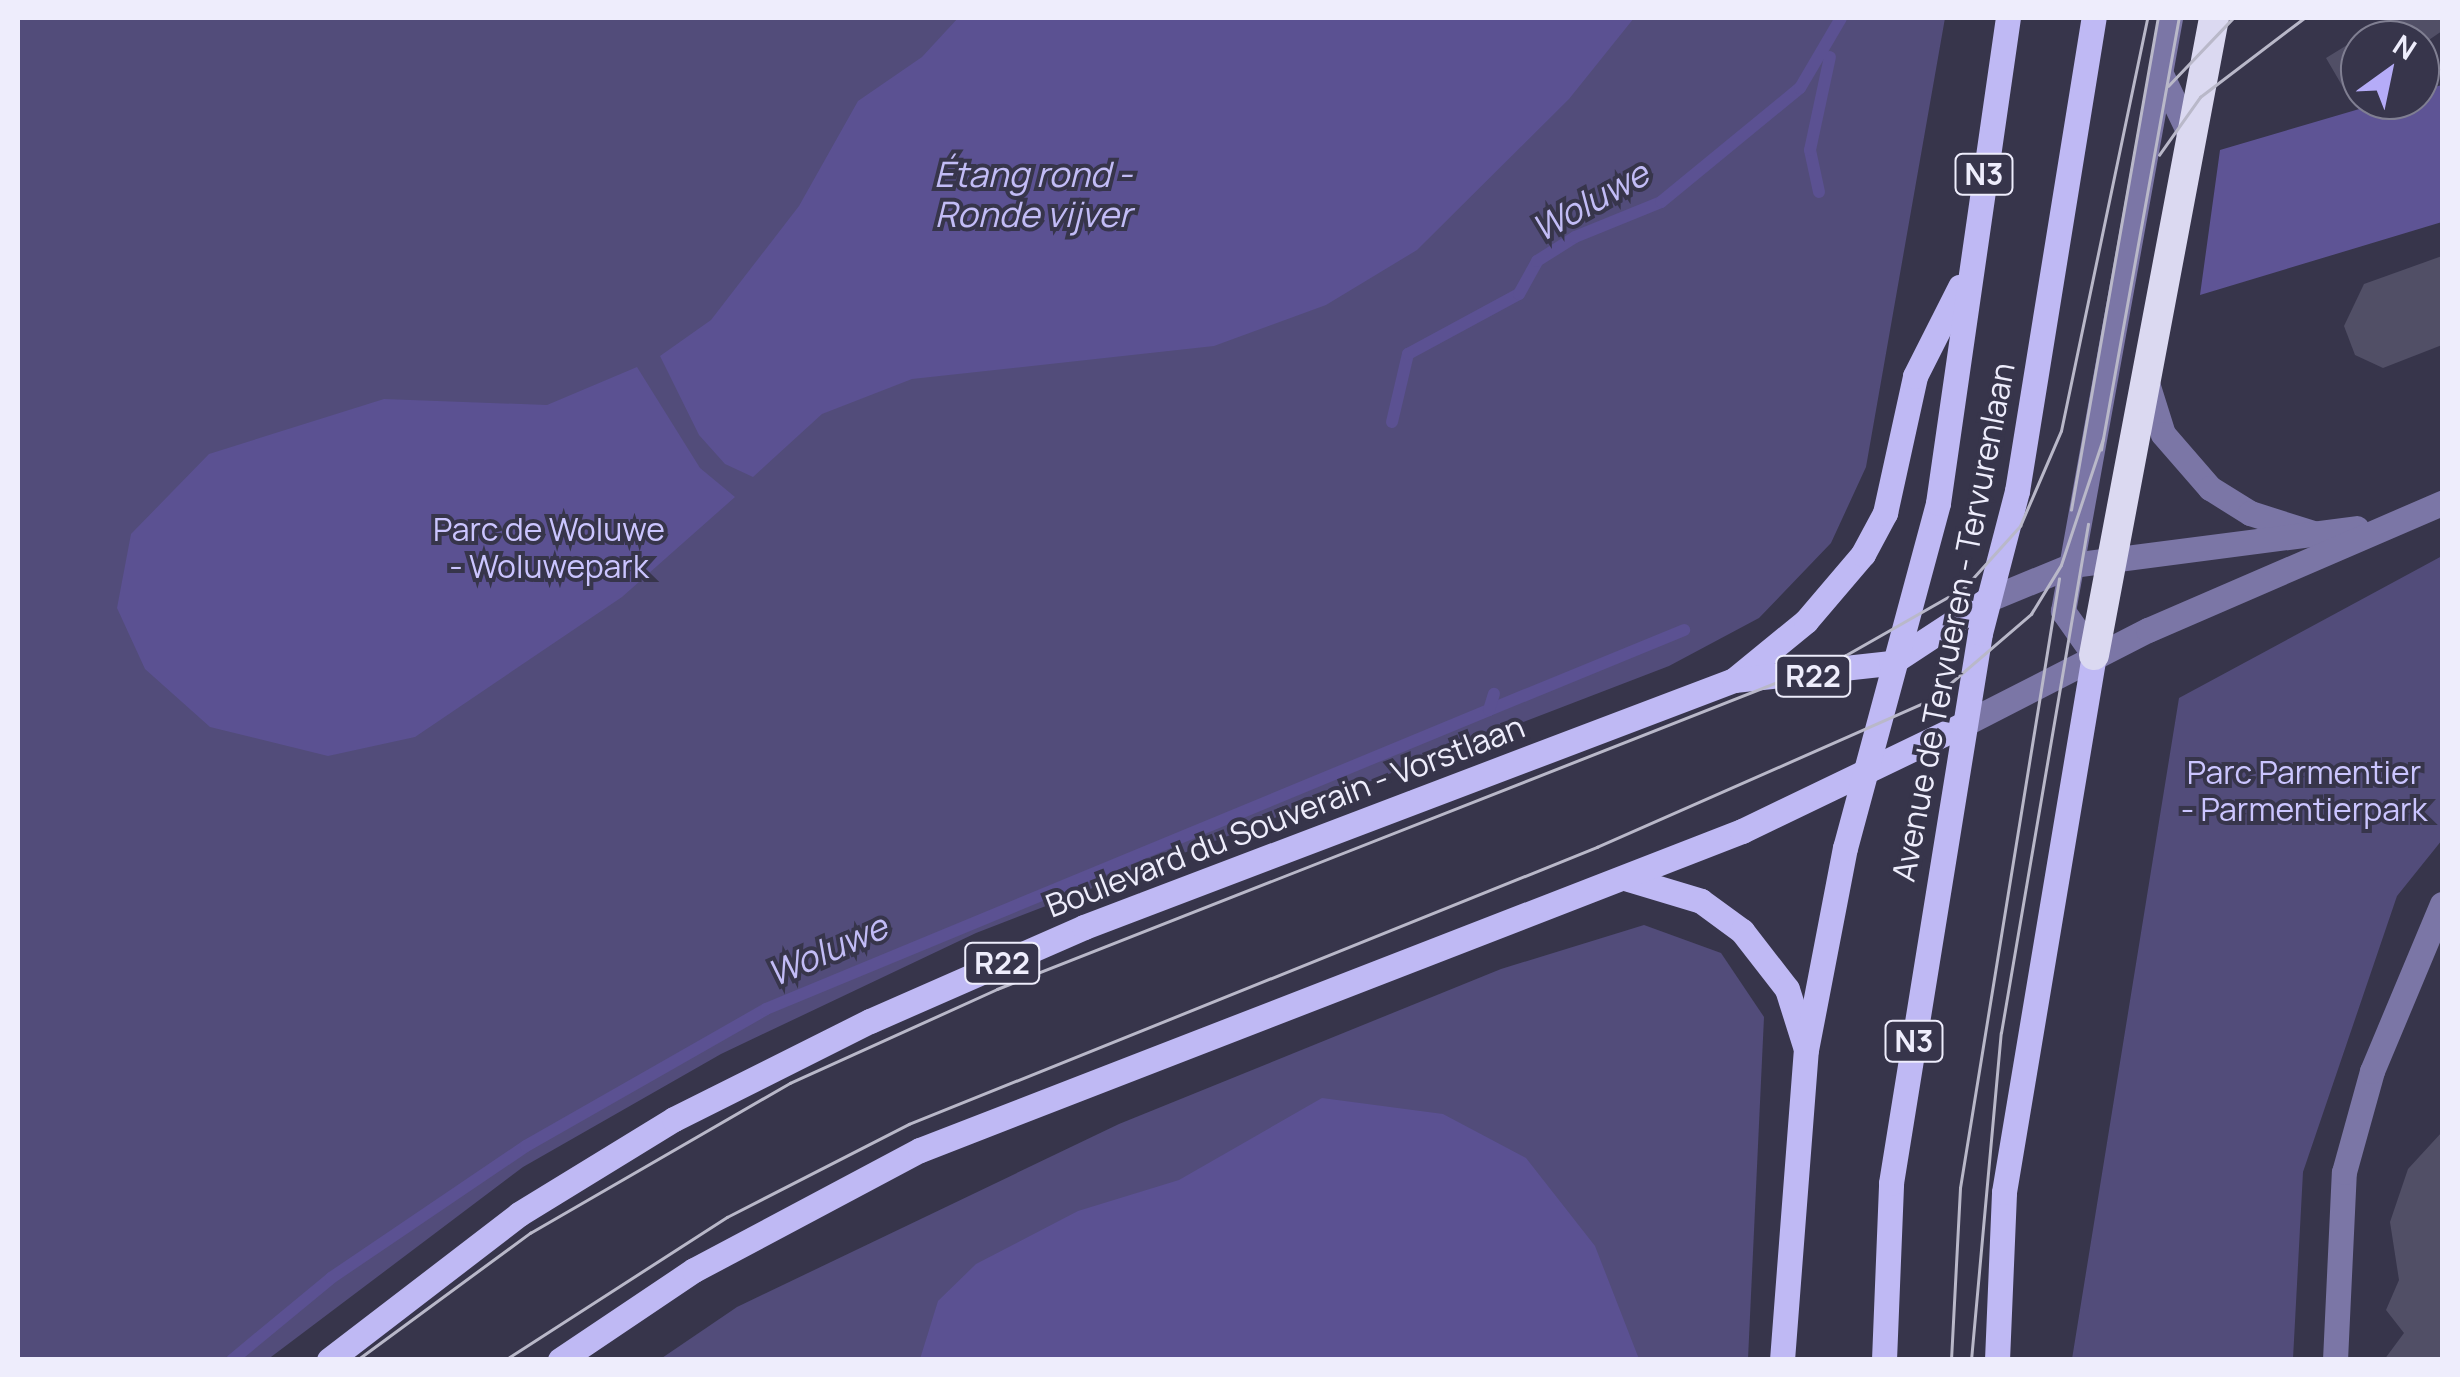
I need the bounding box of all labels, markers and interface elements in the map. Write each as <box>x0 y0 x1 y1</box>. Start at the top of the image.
north arrow <box>2340 20 2440 120</box>
text: N <box>2386 25 2424 68</box>
road number: N3 <box>1954 149 2014 199</box>
water label: Woluwe <box>1524 152 1656 250</box>
water label: Étang rond - Ronde vijver <box>934 153 1132 235</box>
street label: Avenue de Tervueren - Tervurenlaan <box>1884 359 2022 885</box>
park label: Parc de Woluwe - Woluwepark <box>433 511 665 586</box>
road number: R22 <box>1773 651 1853 701</box>
street label: Boulevard du Souverain - Vorstlaan <box>1040 707 1530 925</box>
park label: Parc Parmentier - Parmentierpark <box>2181 754 2427 829</box>
water label: Woluwe <box>760 905 894 995</box>
road number: R22 <box>962 938 1042 988</box>
road number: N3 <box>1884 1016 1944 1066</box>

